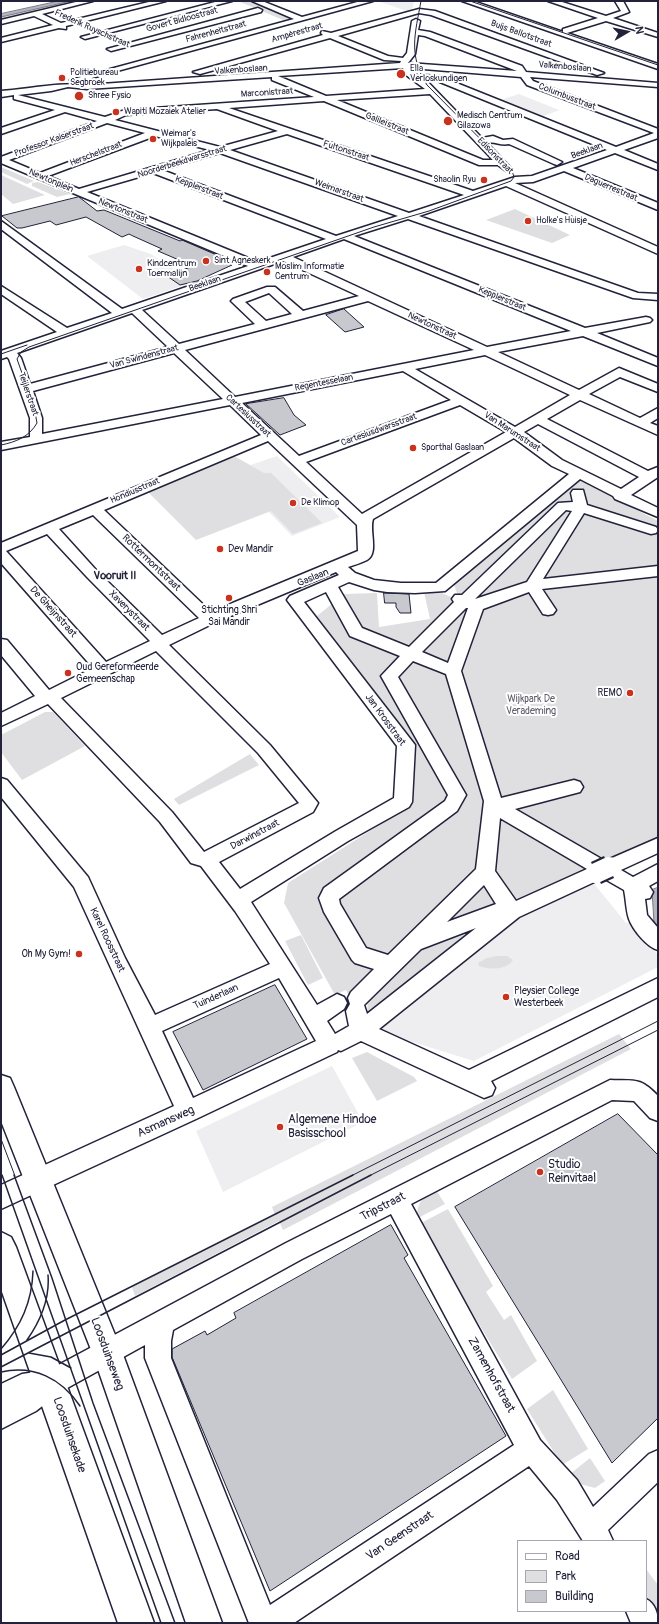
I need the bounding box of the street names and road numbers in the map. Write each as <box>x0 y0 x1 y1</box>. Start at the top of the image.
street label: Govert Bidloostraat <box>145 5 219 35</box>
street label: Frederik Ruyschstraat <box>53 8 131 50</box>
street label: Buijs Ballotstraat <box>489 18 553 50</box>
street label: Fahrenheitstraat <box>185 19 247 45</box>
street label: Ampèrestraat <box>270 21 324 45</box>
street label: Valkenboslaan <box>538 59 592 75</box>
street label: Valkenboslaan <box>214 63 268 77</box>
street label: Columbusstraat <box>537 81 597 113</box>
street label: Marconistraat <box>240 86 294 100</box>
street label: Galileïstraat <box>364 110 410 138</box>
street label: Professor Kaiserstraat <box>13 121 95 159</box>
street label: Edisonstraat <box>475 135 515 177</box>
street label: Fultonstraat <box>322 138 370 164</box>
street label: Herschelstraat <box>68 139 124 169</box>
street label: Beeklaan <box>570 140 604 162</box>
street label: Noorderbeekdwarsstraat <box>136 143 228 181</box>
street label: Newtonplein <box>27 167 75 195</box>
street label: Daguerrestraat <box>583 172 639 204</box>
street label: Kepplerstraat <box>173 174 225 202</box>
street label: Weimarstraat <box>313 177 365 205</box>
street label: Newtonstraat <box>97 196 149 226</box>
street label: Beeklaan <box>188 274 222 294</box>
street label: Kepplerstraat <box>476 284 528 314</box>
street label: Newtonstraat <box>406 310 458 342</box>
street label: Van Swindenstraat <box>109 343 179 371</box>
street label: Teijlerstraat <box>16 371 40 417</box>
street label: Regentesselaan <box>294 372 354 394</box>
street label: Cartesiusstraat <box>223 392 273 440</box>
street label: Van Marumstraat <box>482 410 542 454</box>
street label: Cartesiusdwarsstraat <box>340 411 418 449</box>
street label: Hondiusstraat <box>109 476 161 506</box>
street label: Rottermontstraat <box>119 532 183 594</box>
street label: Gaslaan <box>296 566 330 590</box>
street label: De Gheijnstraat <box>27 584 79 640</box>
street label: Xaverystraat <box>106 588 152 634</box>
street label: Jan Krosstraat <box>362 692 408 748</box>
street label: Darwinstraat <box>229 817 281 853</box>
street label: Karel Roosstraat <box>87 906 127 974</box>
street label: Tuinderlaan <box>192 982 240 1012</box>
street label: Asmansweg <box>135 1103 197 1141</box>
street label: Tripstraat <box>358 1190 408 1224</box>
street label: Loosduinseweg <box>87 1315 127 1393</box>
street label: Zamenhofstraat <box>464 1335 518 1415</box>
street label: Loosduinsekade <box>49 1395 89 1475</box>
street label: Van Geenstraat <box>364 1508 436 1564</box>

